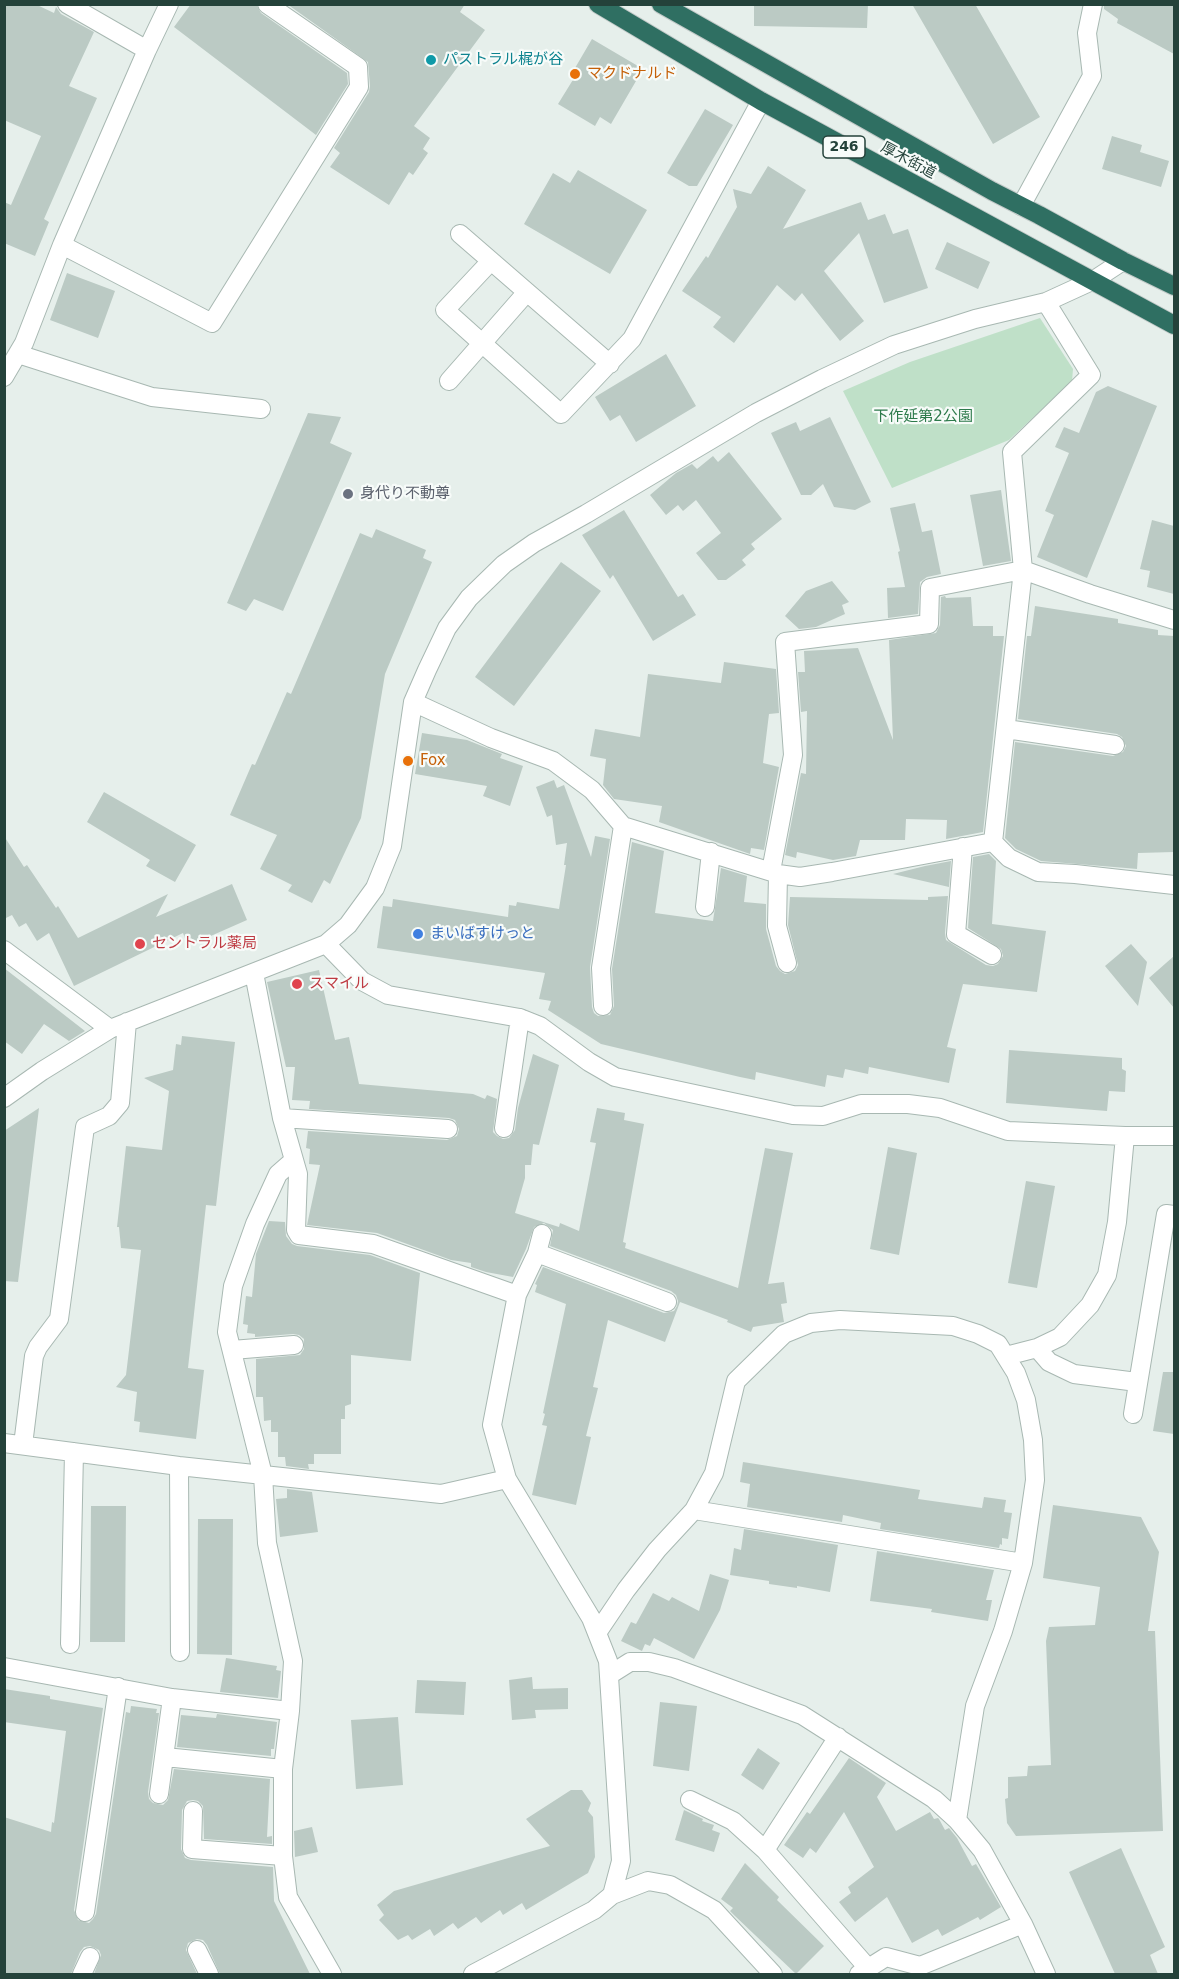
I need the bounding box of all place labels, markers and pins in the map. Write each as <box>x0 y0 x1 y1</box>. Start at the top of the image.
place label: パストラル梶が谷 <box>443 51 563 69</box>
marker: パストラル梶が谷 <box>424 53 438 67</box>
place label: マクドナルド <box>587 65 677 83</box>
marker: マクドナルド <box>568 67 582 81</box>
place label: 身代り不動尊 <box>360 485 450 503</box>
marker: 身代り不動尊 <box>341 487 355 501</box>
place label: Fox <box>420 752 446 770</box>
marker: Fox <box>401 754 415 768</box>
place label: まいばすけっと <box>430 925 535 943</box>
marker: まいばすけっと <box>411 927 425 941</box>
place label: セントラル薬局 <box>152 935 257 953</box>
marker: セントラル薬局 <box>133 937 147 951</box>
place label: スマイル <box>309 975 369 993</box>
marker: スマイル <box>290 977 304 991</box>

